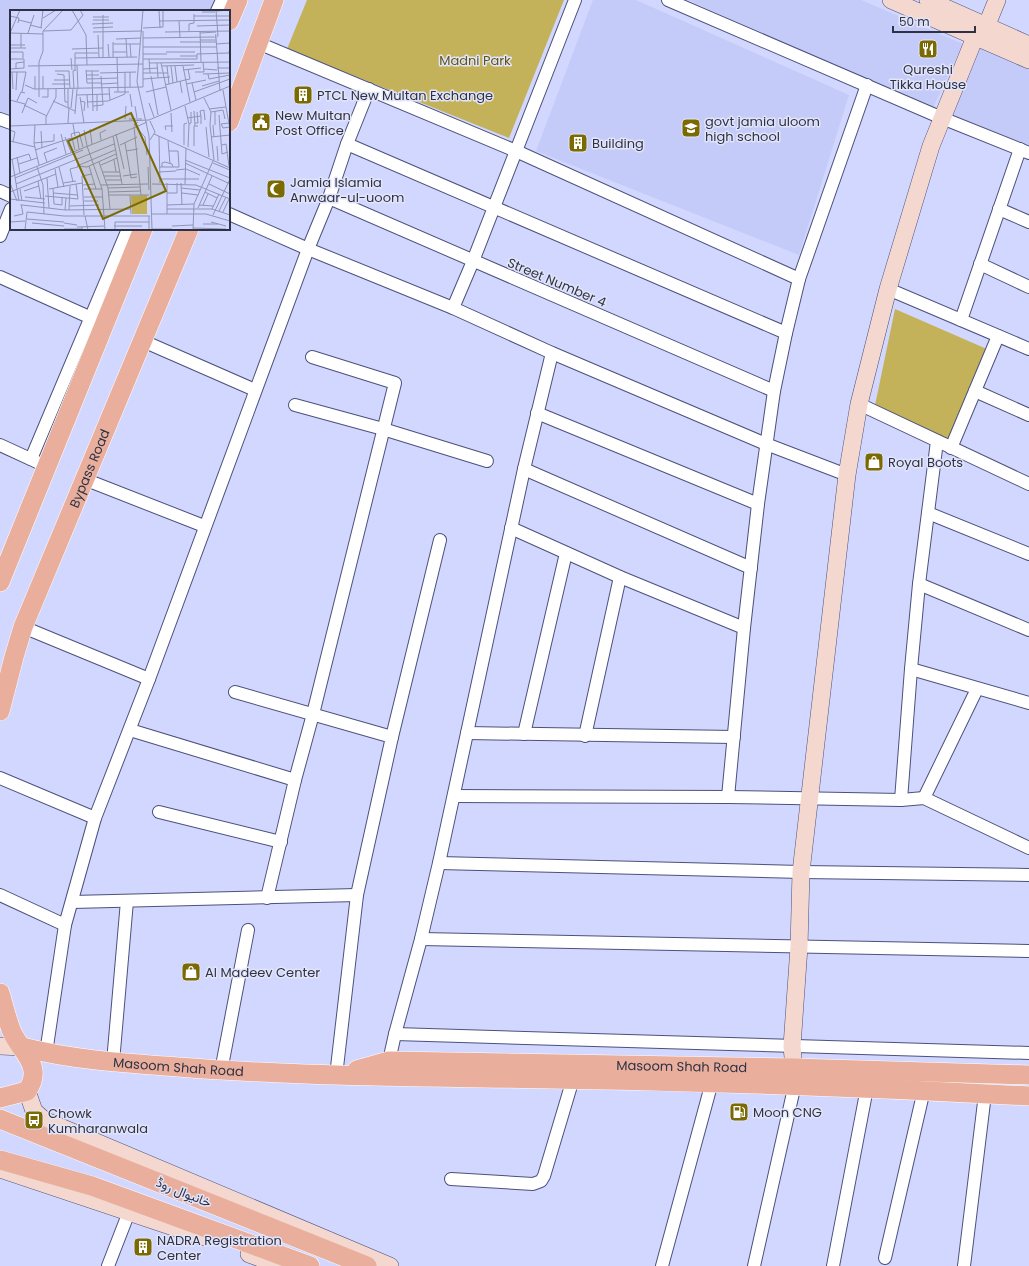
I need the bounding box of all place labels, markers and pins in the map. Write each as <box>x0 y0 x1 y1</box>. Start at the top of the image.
restaurant icon: Qureshi Tikka House <box>917 38 939 60</box>
place label: Qureshi Tikka House <box>890 60 966 94</box>
building icon: PTCL New Multan Exchange <box>292 84 314 106</box>
place label: PTCL New Multan Exchange <box>317 86 493 105</box>
place label: New Multan Post Office <box>275 106 351 140</box>
public building icon: New Multan Post Office <box>250 111 272 133</box>
place label: govt jamia uloom high school <box>705 112 820 146</box>
school or university icon: govt jamia uloom high school <box>680 117 702 139</box>
building icon: Building <box>567 132 589 154</box>
place label: Building <box>592 134 644 153</box>
place label: Jamia Islamia Anwaar-ul-uoom <box>290 173 404 207</box>
mosque icon: Jamia Islamia Anwaar-ul-uoom <box>265 178 287 200</box>
shop icon: Royal Boots <box>863 451 885 473</box>
place label: Royal Boots <box>888 453 963 472</box>
shop icon: Al Madeev Center <box>180 961 202 983</box>
place label: Al Madeev Center <box>205 963 320 982</box>
fuel station icon: Moon CNG <box>728 1101 750 1123</box>
place label: Moon CNG <box>753 1103 822 1122</box>
place label: Chowk Kumharanwala <box>48 1104 148 1138</box>
bus stop icon: Chowk Kumharanwala <box>23 1109 45 1131</box>
place label: NADRA Registration Center <box>157 1231 282 1265</box>
building icon: NADRA Registration Center <box>132 1236 154 1258</box>

